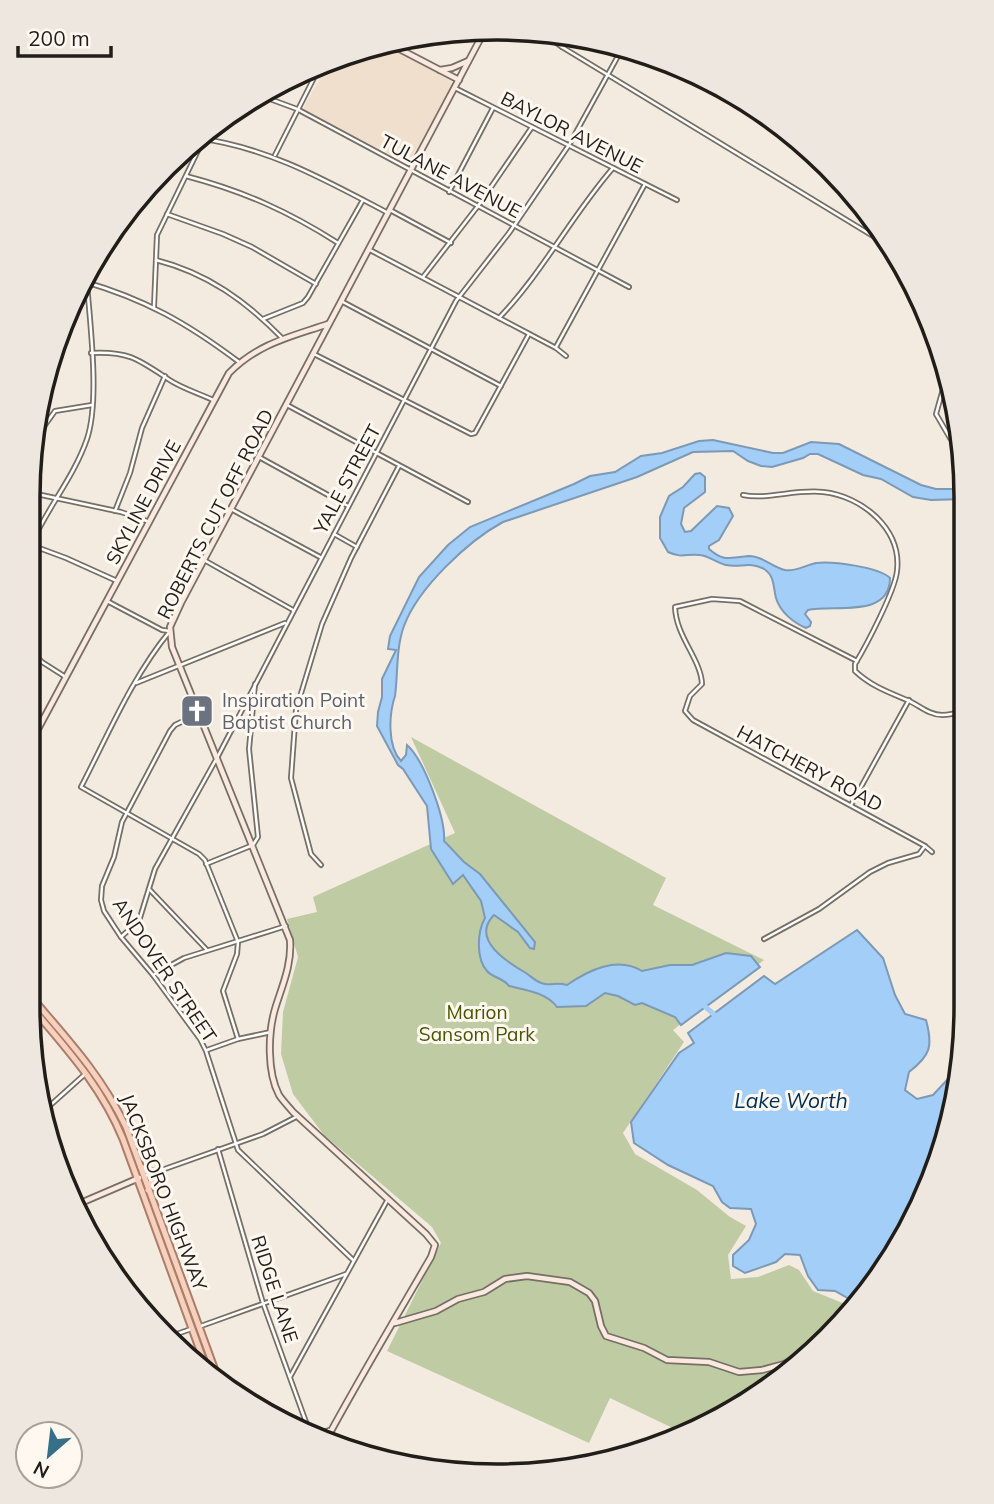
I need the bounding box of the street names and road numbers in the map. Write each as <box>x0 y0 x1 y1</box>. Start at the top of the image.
street label: BAYLOR AVENUE <box>497 86 647 178</box>
street label: TULANE AVENUE <box>376 129 526 223</box>
street label: ROBERTS CUT OFF ROAD <box>152 405 278 623</box>
street label: YALE STREET <box>308 420 386 539</box>
street label: SKYLINE DRIVE <box>100 436 186 568</box>
street label: HATCHERY ROAD <box>733 719 887 817</box>
street label: ANDOVER STREET <box>108 893 222 1047</box>
street label: JACKSBORO HIGHWAY <box>115 1090 213 1294</box>
street label: RIDGE LANE <box>246 1232 304 1346</box>

